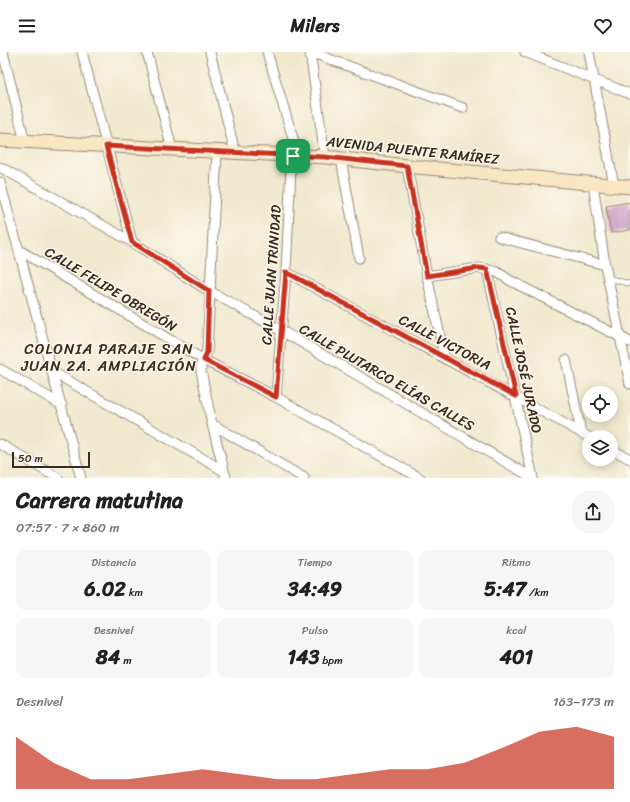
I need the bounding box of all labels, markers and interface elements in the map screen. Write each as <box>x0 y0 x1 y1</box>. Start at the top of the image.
text: Milers <box>291 10 339 42</box>
icon: menu <box>16 15 38 37</box>
icon: heart <box>592 15 614 37</box>
street label: AVENIDA PUENTE RAMÍREZ <box>324 129 501 172</box>
pin <box>276 139 310 173</box>
icon: arrive <box>282 145 304 167</box>
street label: CALLE JUAN TRINIDAD <box>254 204 289 346</box>
street label: CALLE FELIPE OBREGÓN <box>40 240 182 339</box>
street label: CALLE JOSÉ JURADO <box>498 304 549 436</box>
street label: CALLE VICTORIA <box>394 308 495 377</box>
street label: CALLE PLUTARCO ELÍAS CALLES <box>294 317 479 438</box>
district label: COLONIA PARAJE SAN JUAN 2A. AMPLIACIÓN <box>20 336 197 379</box>
map controls <box>582 386 618 466</box>
button: locate <box>582 386 618 422</box>
button: layers <box>582 430 618 466</box>
text: 50 m <box>18 449 43 468</box>
scale bar <box>12 450 90 469</box>
text: Carrera matutina <box>16 481 183 520</box>
button: share <box>572 491 614 533</box>
text: 07:57 · 7 × 860 m <box>16 516 119 539</box>
text: Distancia <box>91 553 136 572</box>
text: Tiempo <box>298 553 332 572</box>
text: Ritmo <box>502 553 531 572</box>
text: 6.02 <box>84 572 126 607</box>
text: 34:49 <box>288 572 342 607</box>
text: 5:47 <box>484 572 526 607</box>
text: km <box>126 583 143 602</box>
text: /km <box>526 583 549 602</box>
text: Desnivel <box>94 621 134 640</box>
text: Pulso <box>302 621 328 640</box>
text: kcal <box>506 621 526 640</box>
text: 84 <box>96 640 120 675</box>
text: 143 <box>287 640 319 675</box>
text: 401 <box>499 640 533 675</box>
text: m <box>120 651 132 670</box>
text: bpm <box>319 651 343 670</box>
text: Desnivel <box>16 690 63 713</box>
text: 163–173 m <box>553 690 614 713</box>

